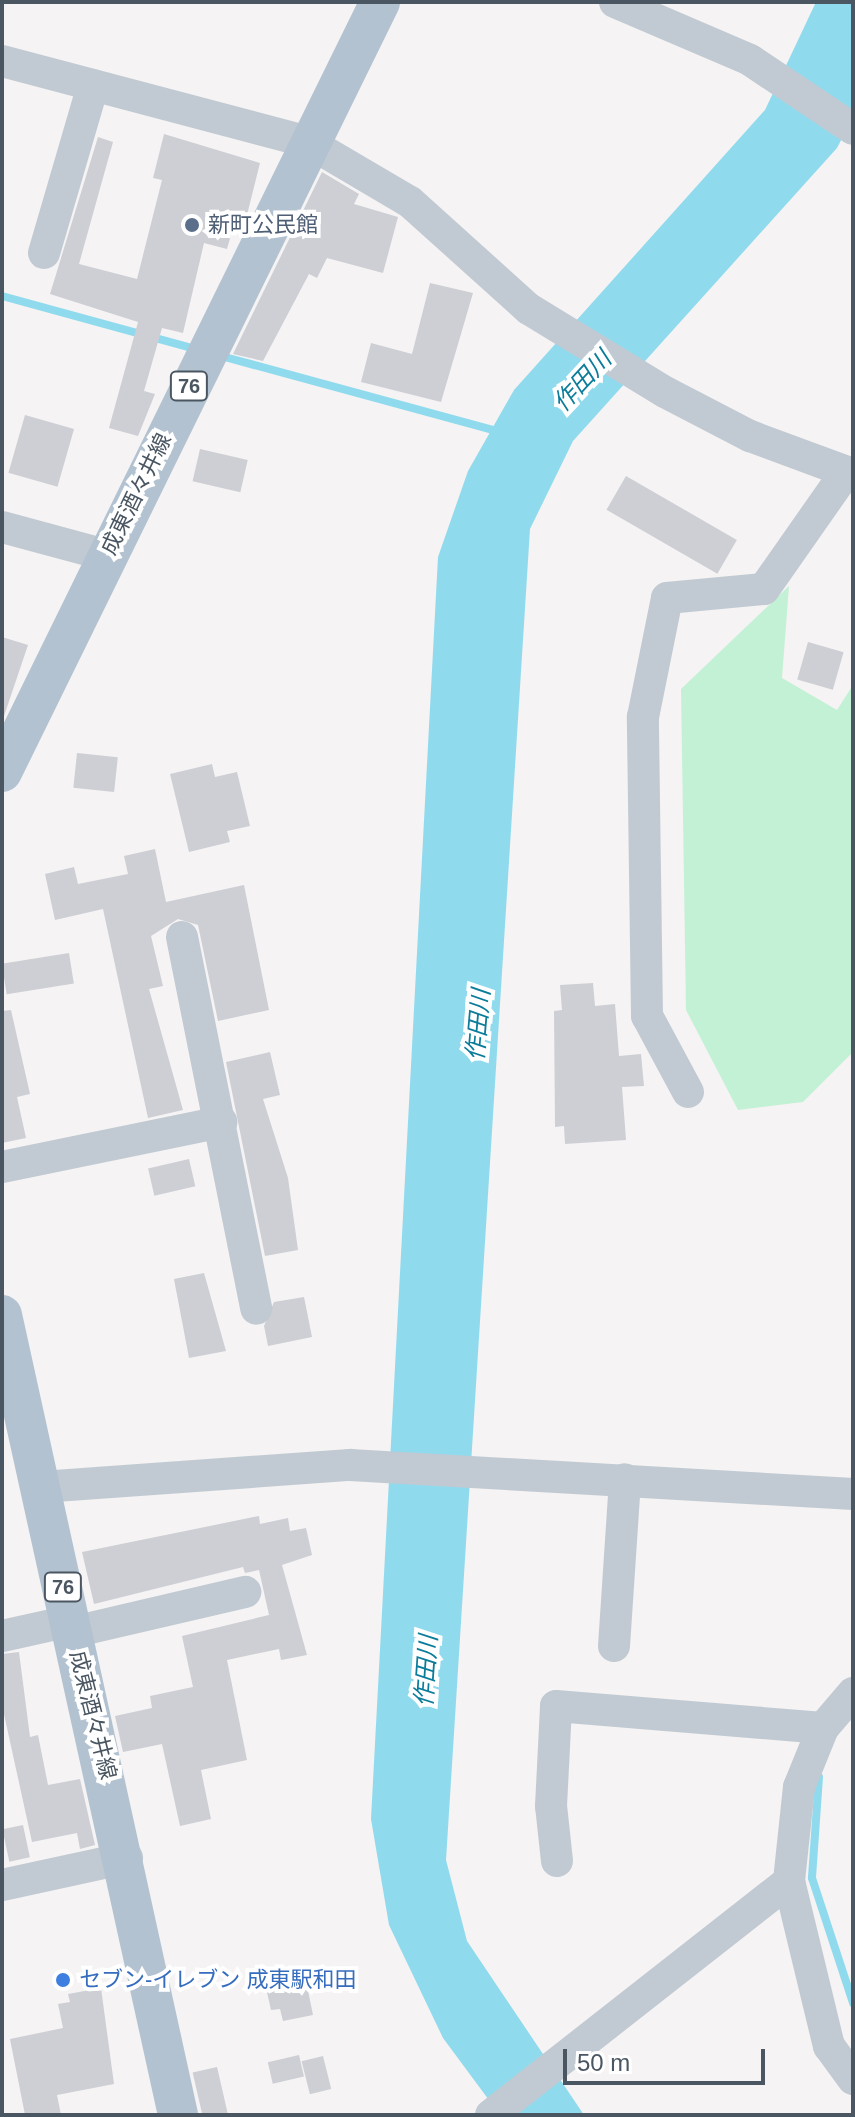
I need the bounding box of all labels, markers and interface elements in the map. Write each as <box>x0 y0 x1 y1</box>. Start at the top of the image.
place label: 新町公民館 <box>208 212 318 238</box>
marker: 新町公民館 <box>183 216 201 234</box>
water label: 作田川 <box>547 345 617 417</box>
road number: 76 <box>169 370 209 402</box>
street label: 成東酒々井線 <box>95 429 177 559</box>
water label: 作田川 <box>461 988 495 1062</box>
road number: 76 <box>43 1571 83 1603</box>
water label: 作田川 <box>409 1634 443 1708</box>
street label: 成東酒々井線 <box>64 1648 122 1782</box>
place label: セブン-イレブン 成東駅和田 <box>79 1967 356 1993</box>
marker: セブン-イレブン 成東駅和田 <box>54 1971 72 1989</box>
scale bar <box>567 2033 769 2083</box>
text: 50 m <box>577 2049 630 2076</box>

